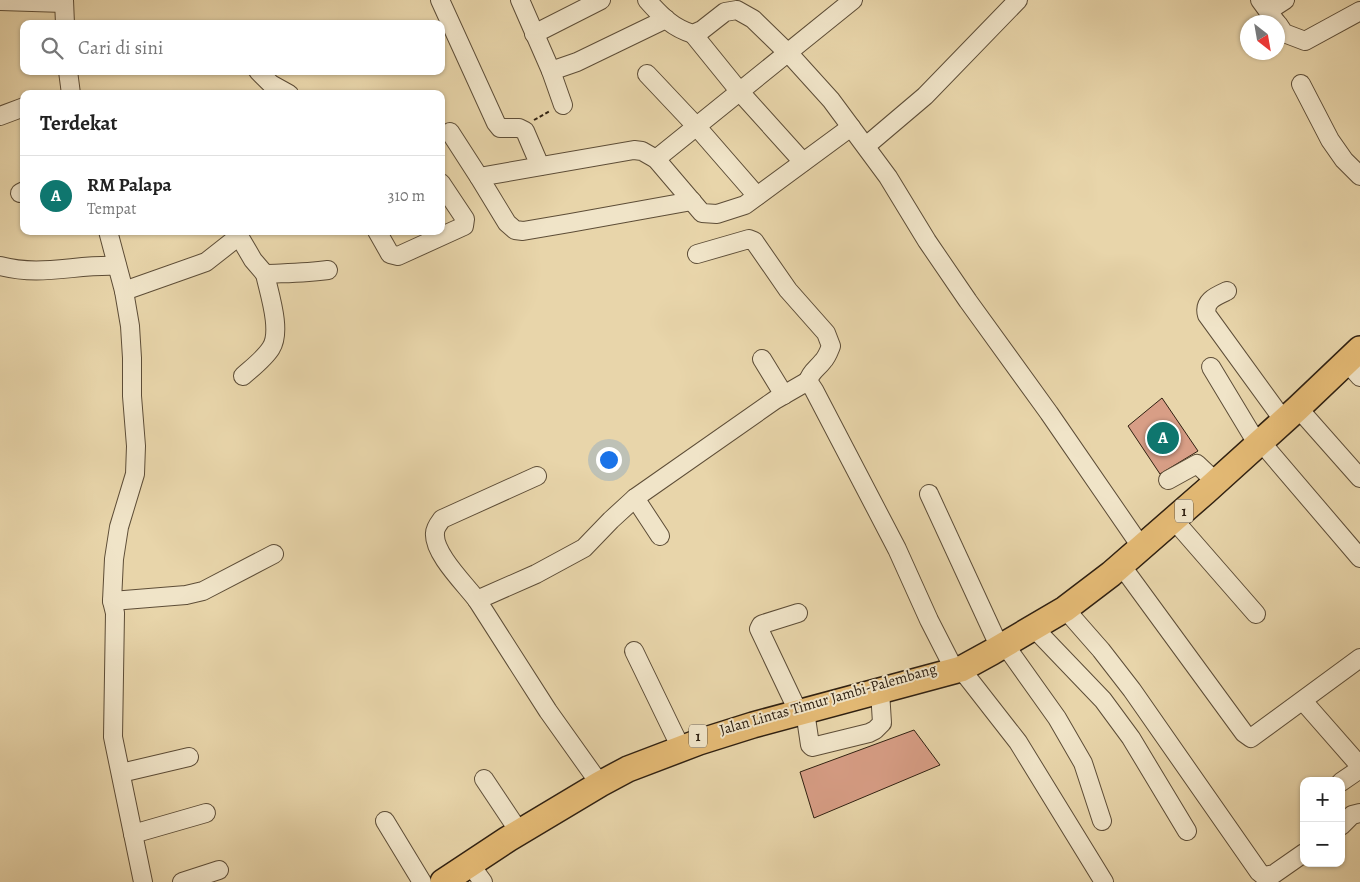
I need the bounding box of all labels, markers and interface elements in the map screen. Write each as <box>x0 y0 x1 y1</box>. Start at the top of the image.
north arrow <box>1240 15 1285 60</box>
search box <box>20 20 445 75</box>
icon: search <box>38 34 66 62</box>
text: Cari di sini <box>78 35 163 61</box>
text: Terdekat <box>40 109 118 137</box>
text: RM Palapa <box>87 172 172 198</box>
text: A <box>51 185 61 207</box>
text: 310 m <box>388 185 425 207</box>
text: Tempat <box>87 198 136 220</box>
pin: A <box>1147 419 1179 457</box>
your location <box>596 447 622 473</box>
road number: 1 <box>1175 500 1193 522</box>
street label: Jalan Lintas Timur Jambi-Palembang <box>717 658 939 740</box>
road number: 1 <box>689 724 707 748</box>
map controls <box>1300 777 1345 867</box>
button: + <box>1300 777 1345 822</box>
button: − <box>1300 822 1345 867</box>

